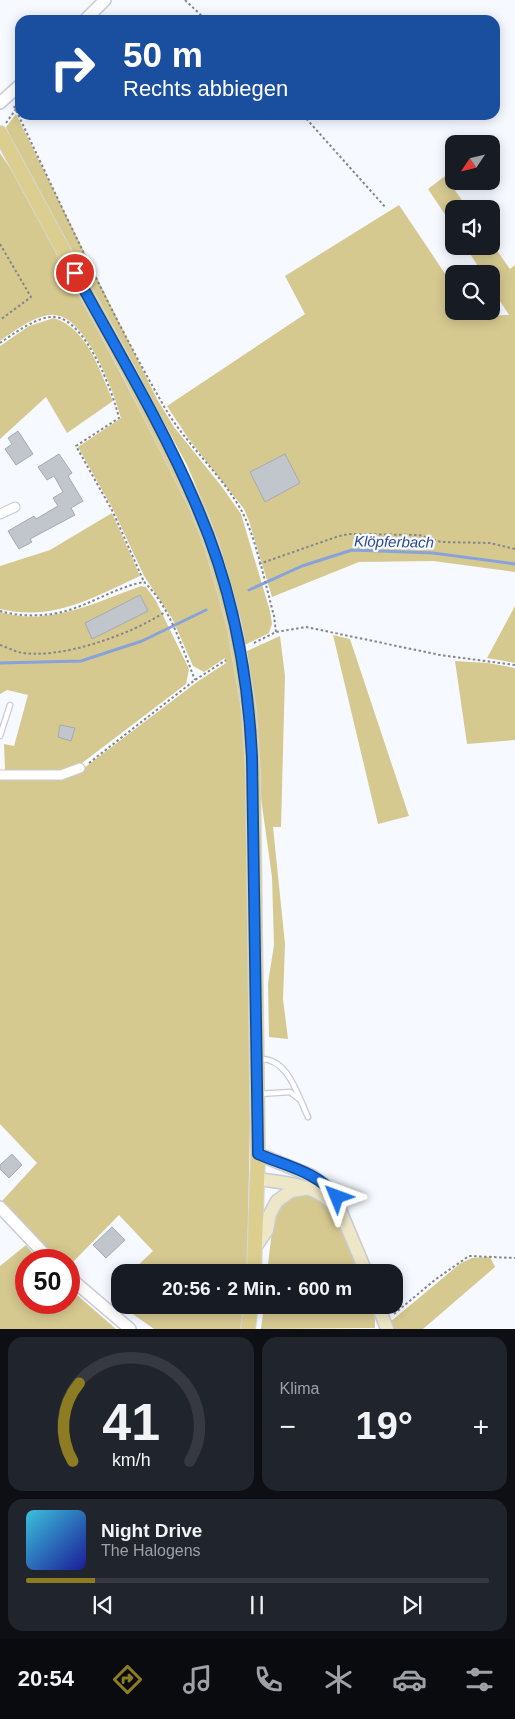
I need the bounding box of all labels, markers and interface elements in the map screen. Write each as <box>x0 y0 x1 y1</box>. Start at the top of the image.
icon: right <box>40 35 105 100</box>
text: 50 m <box>123 35 203 74</box>
text: Rechts abbiegen <box>123 76 288 101</box>
north arrow <box>445 135 500 190</box>
map controls <box>445 135 500 320</box>
button: sound <box>445 200 500 255</box>
pin <box>54 252 96 294</box>
icon: arrive <box>61 259 89 287</box>
button: search <box>445 265 500 320</box>
water label: Klöpferbach <box>354 532 434 551</box>
position arrow <box>310 1170 362 1222</box>
speed limit sign: 50 <box>15 1249 80 1314</box>
text: 20:56 · 2 Min. · 600 m <box>162 1278 352 1299</box>
text: Klima <box>280 1380 320 1397</box>
text: 41 <box>102 1393 160 1451</box>
text: 19° <box>356 1405 413 1447</box>
text: − <box>280 1411 296 1442</box>
text: + <box>473 1411 489 1442</box>
text: km/h <box>111 1450 150 1470</box>
text: Night Drive <box>101 1520 202 1541</box>
text: The Halogens <box>101 1542 201 1559</box>
icon: previous <box>89 1591 117 1619</box>
icon: pause <box>243 1591 271 1619</box>
icon: next <box>398 1591 426 1619</box>
icon: directions <box>110 1662 145 1697</box>
icon: music <box>180 1662 215 1697</box>
icon: phone <box>251 1662 286 1697</box>
icon: climate <box>321 1662 356 1697</box>
icon: car <box>392 1662 427 1697</box>
icon: filters <box>462 1662 497 1697</box>
text: 20:54 <box>18 1666 74 1691</box>

